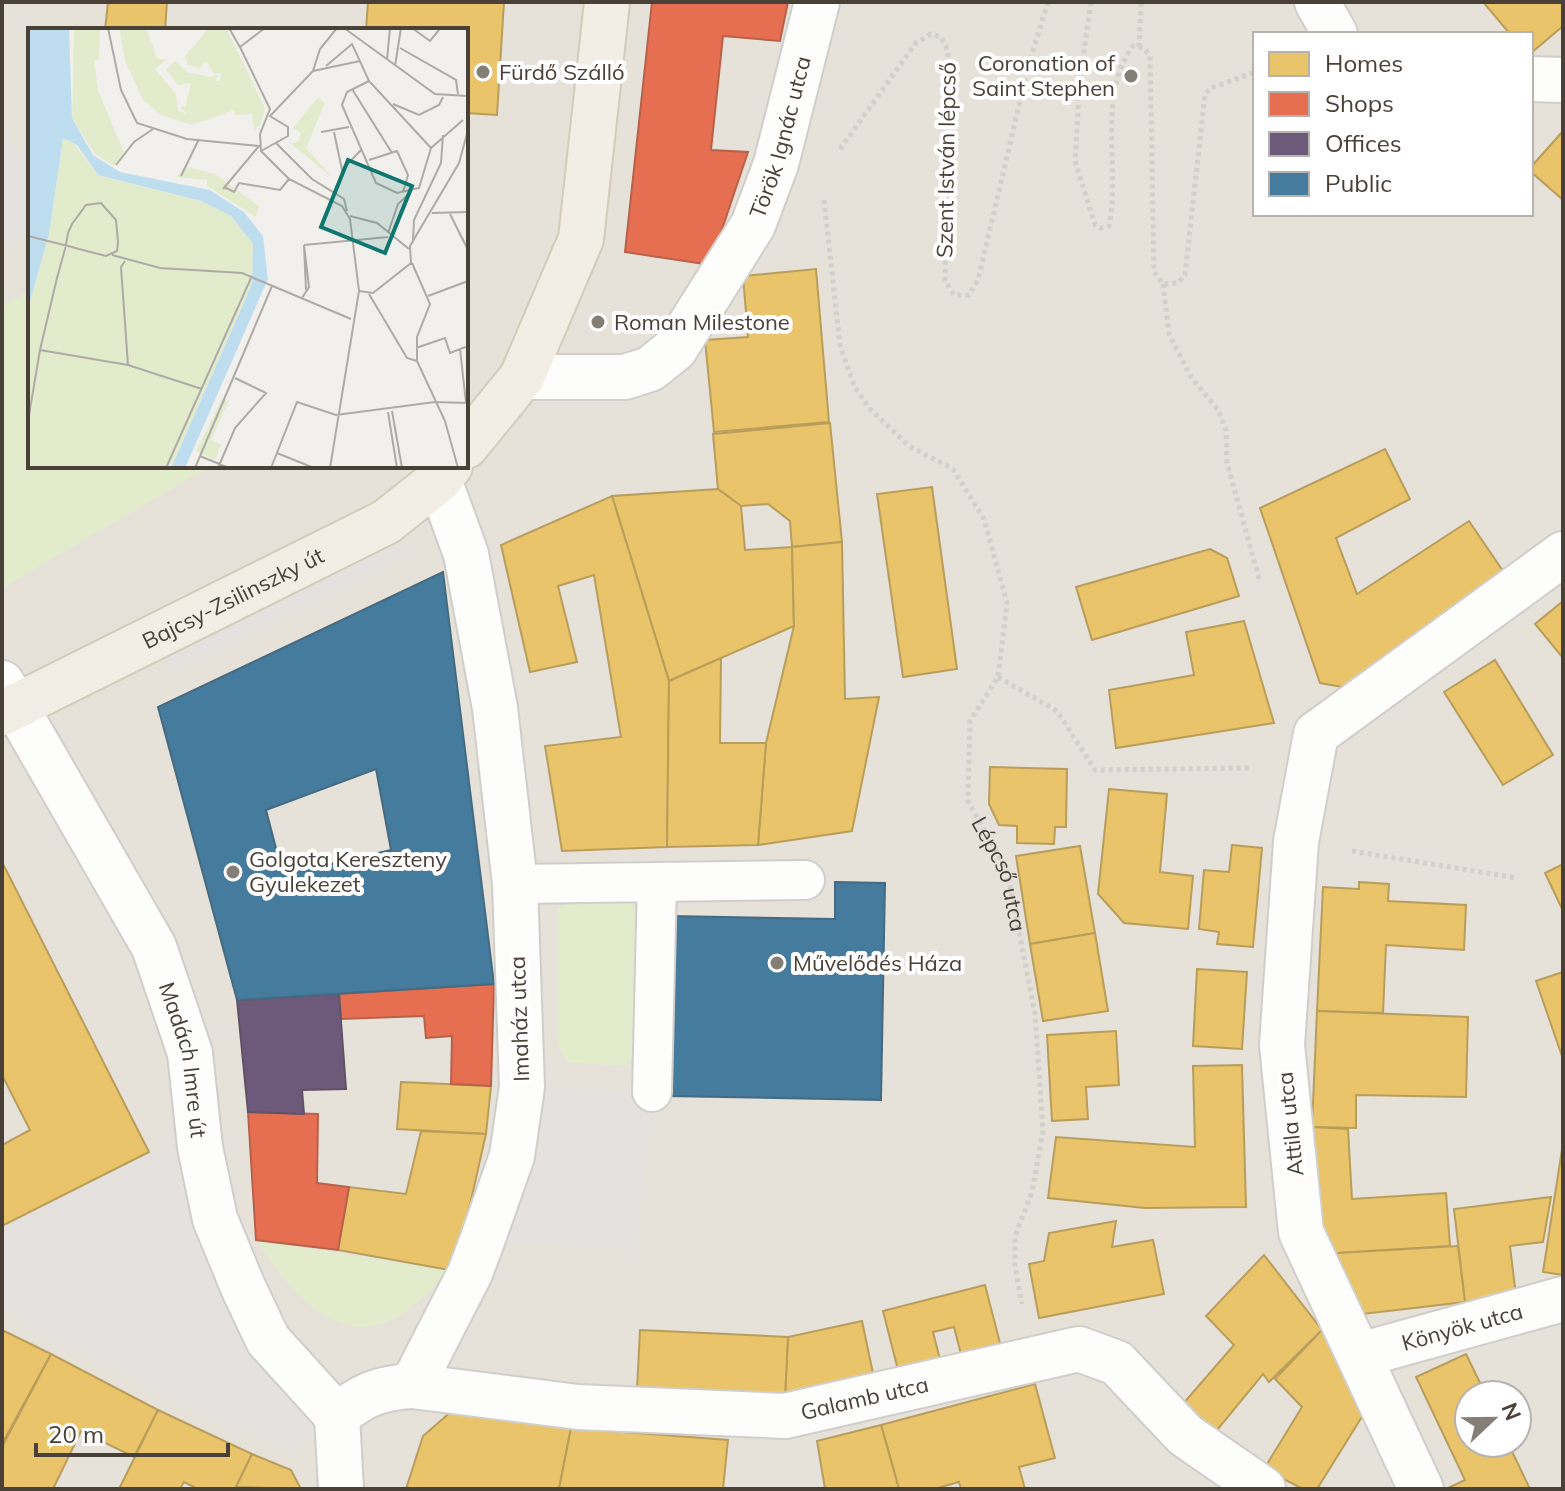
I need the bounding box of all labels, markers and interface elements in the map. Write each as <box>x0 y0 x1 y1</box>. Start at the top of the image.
inset map <box>28 28 468 468</box>
legend <box>1253 32 1533 216</box>
text: Homes <box>1325 48 1403 78</box>
place label: Coronation of Saint Stephen <box>972 49 1116 102</box>
street label: Török Ignác utca <box>743 53 817 222</box>
place label: Fürdő Szálló <box>499 58 625 86</box>
street label: Szent István lépcső <box>930 62 962 258</box>
marker: Fürdő Szálló <box>474 63 492 81</box>
marker: Coronation of Saint Stephen <box>1122 67 1140 85</box>
text: Shops <box>1325 88 1394 118</box>
text: Offices <box>1325 128 1402 158</box>
text: Public <box>1325 168 1392 198</box>
place label: Roman Milestone <box>614 308 790 336</box>
marker: Roman Milestone <box>589 313 607 331</box>
street label: Bajcsy-Zsilinszky út <box>138 541 329 655</box>
street label: Lépcső utca <box>966 812 1033 934</box>
place label: Golgota Kereszteny Gyulekezet <box>249 845 447 898</box>
marker: Golgota Kereszteny Gyulekezet <box>224 863 242 881</box>
place label: Művelődés Háza <box>793 949 962 977</box>
marker: Művelődés Háza <box>768 954 786 972</box>
street label: Imaház utca <box>503 956 535 1082</box>
street label: Madách Imre út <box>153 978 213 1139</box>
street label: Attila utca <box>1271 1070 1309 1178</box>
street label: Könyök utca <box>1398 1297 1526 1357</box>
street label: Galamb utca <box>798 1370 931 1426</box>
north arrow <box>1453 1379 1533 1459</box>
text: N <box>1495 1399 1528 1424</box>
scale bar <box>36 1407 228 1457</box>
text: 20 m <box>48 1419 104 1449</box>

